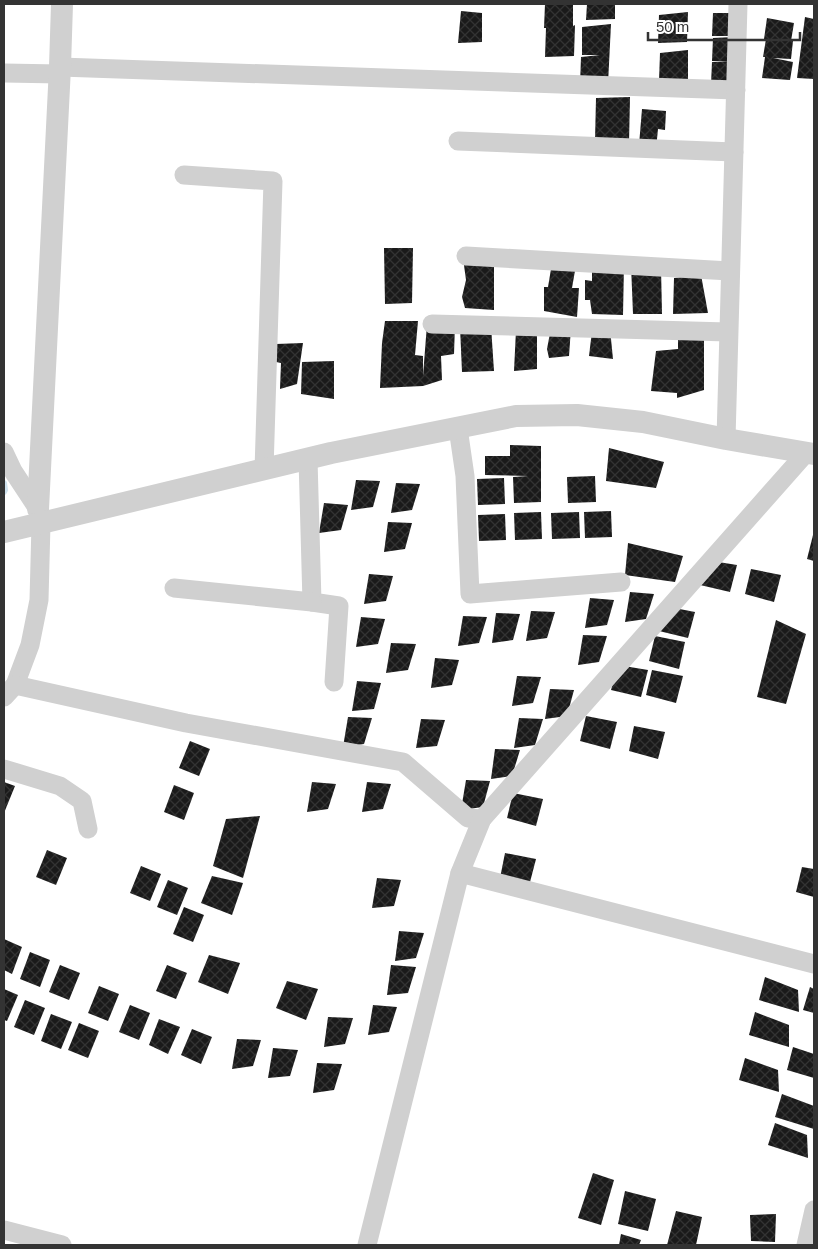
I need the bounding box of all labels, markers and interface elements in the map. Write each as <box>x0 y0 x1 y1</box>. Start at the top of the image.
scale bar <box>648 10 800 42</box>
text: 50 m <box>656 18 689 35</box>

